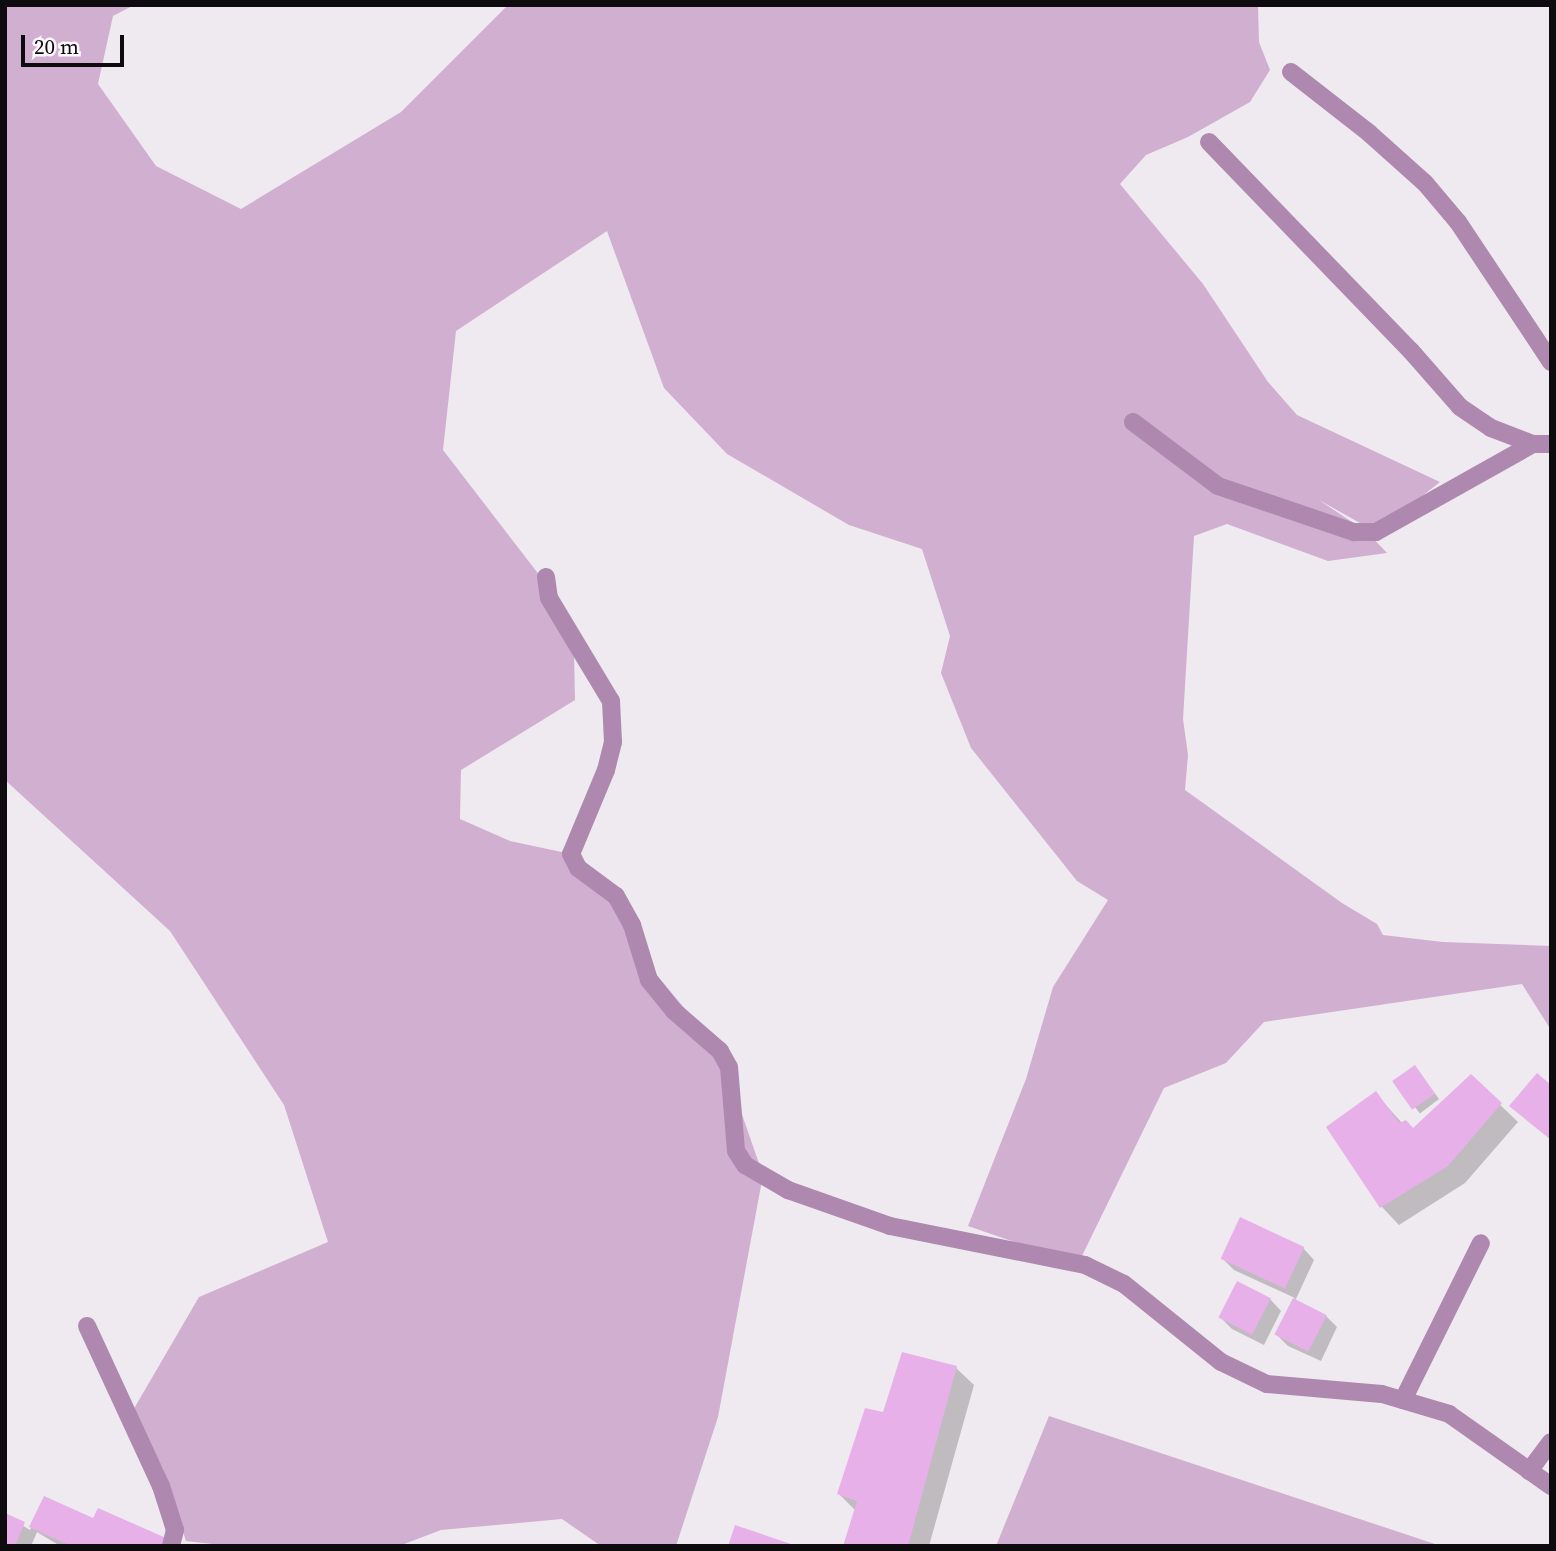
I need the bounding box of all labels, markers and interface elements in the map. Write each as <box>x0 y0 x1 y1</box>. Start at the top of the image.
scale bar <box>24 21 128 65</box>
text: 20 m <box>34 32 79 61</box>

